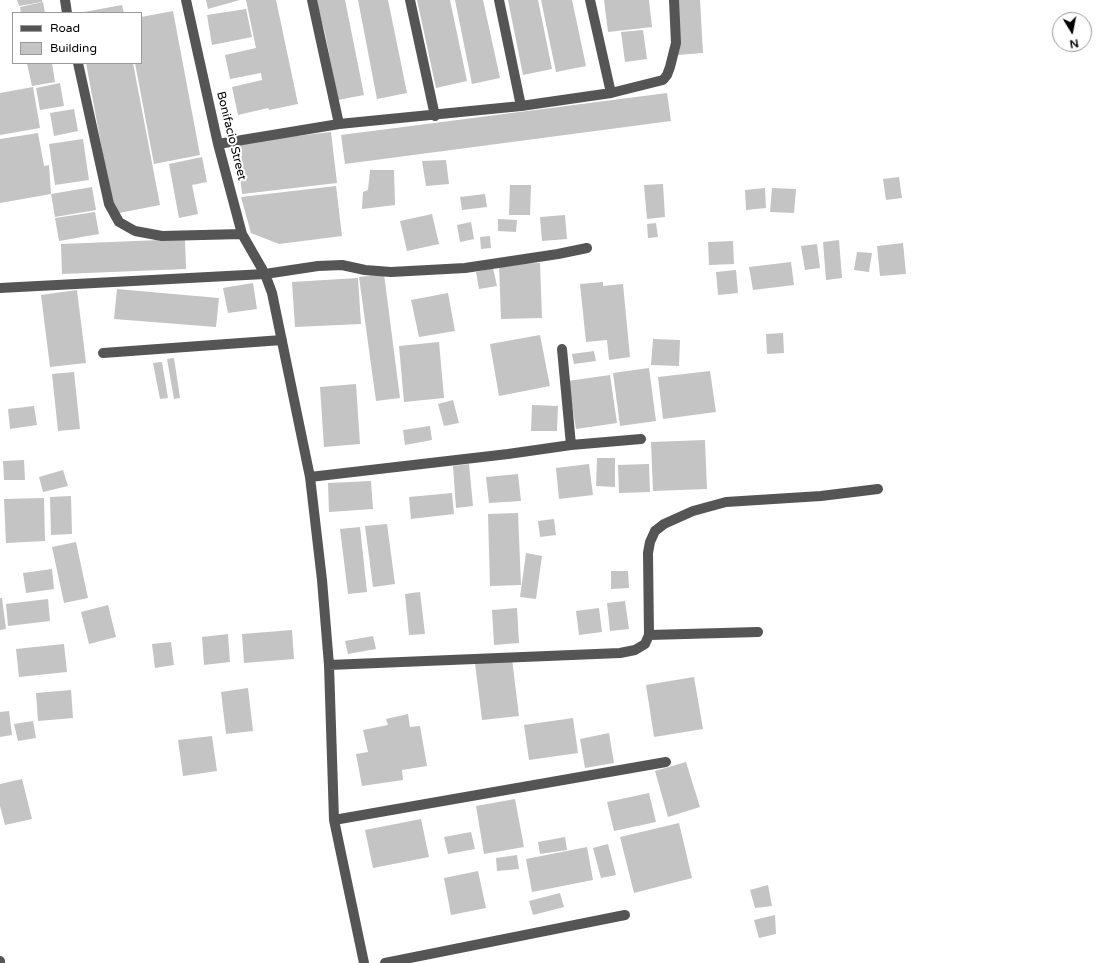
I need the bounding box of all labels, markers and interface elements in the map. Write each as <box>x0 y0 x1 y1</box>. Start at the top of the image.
legend <box>12 12 142 64</box>
north arrow <box>1052 12 1092 52</box>
text: Road <box>50 21 80 35</box>
text: N <box>1069 36 1079 50</box>
text: Building <box>50 41 97 55</box>
street label: Bonifacio Street <box>213 90 249 182</box>

